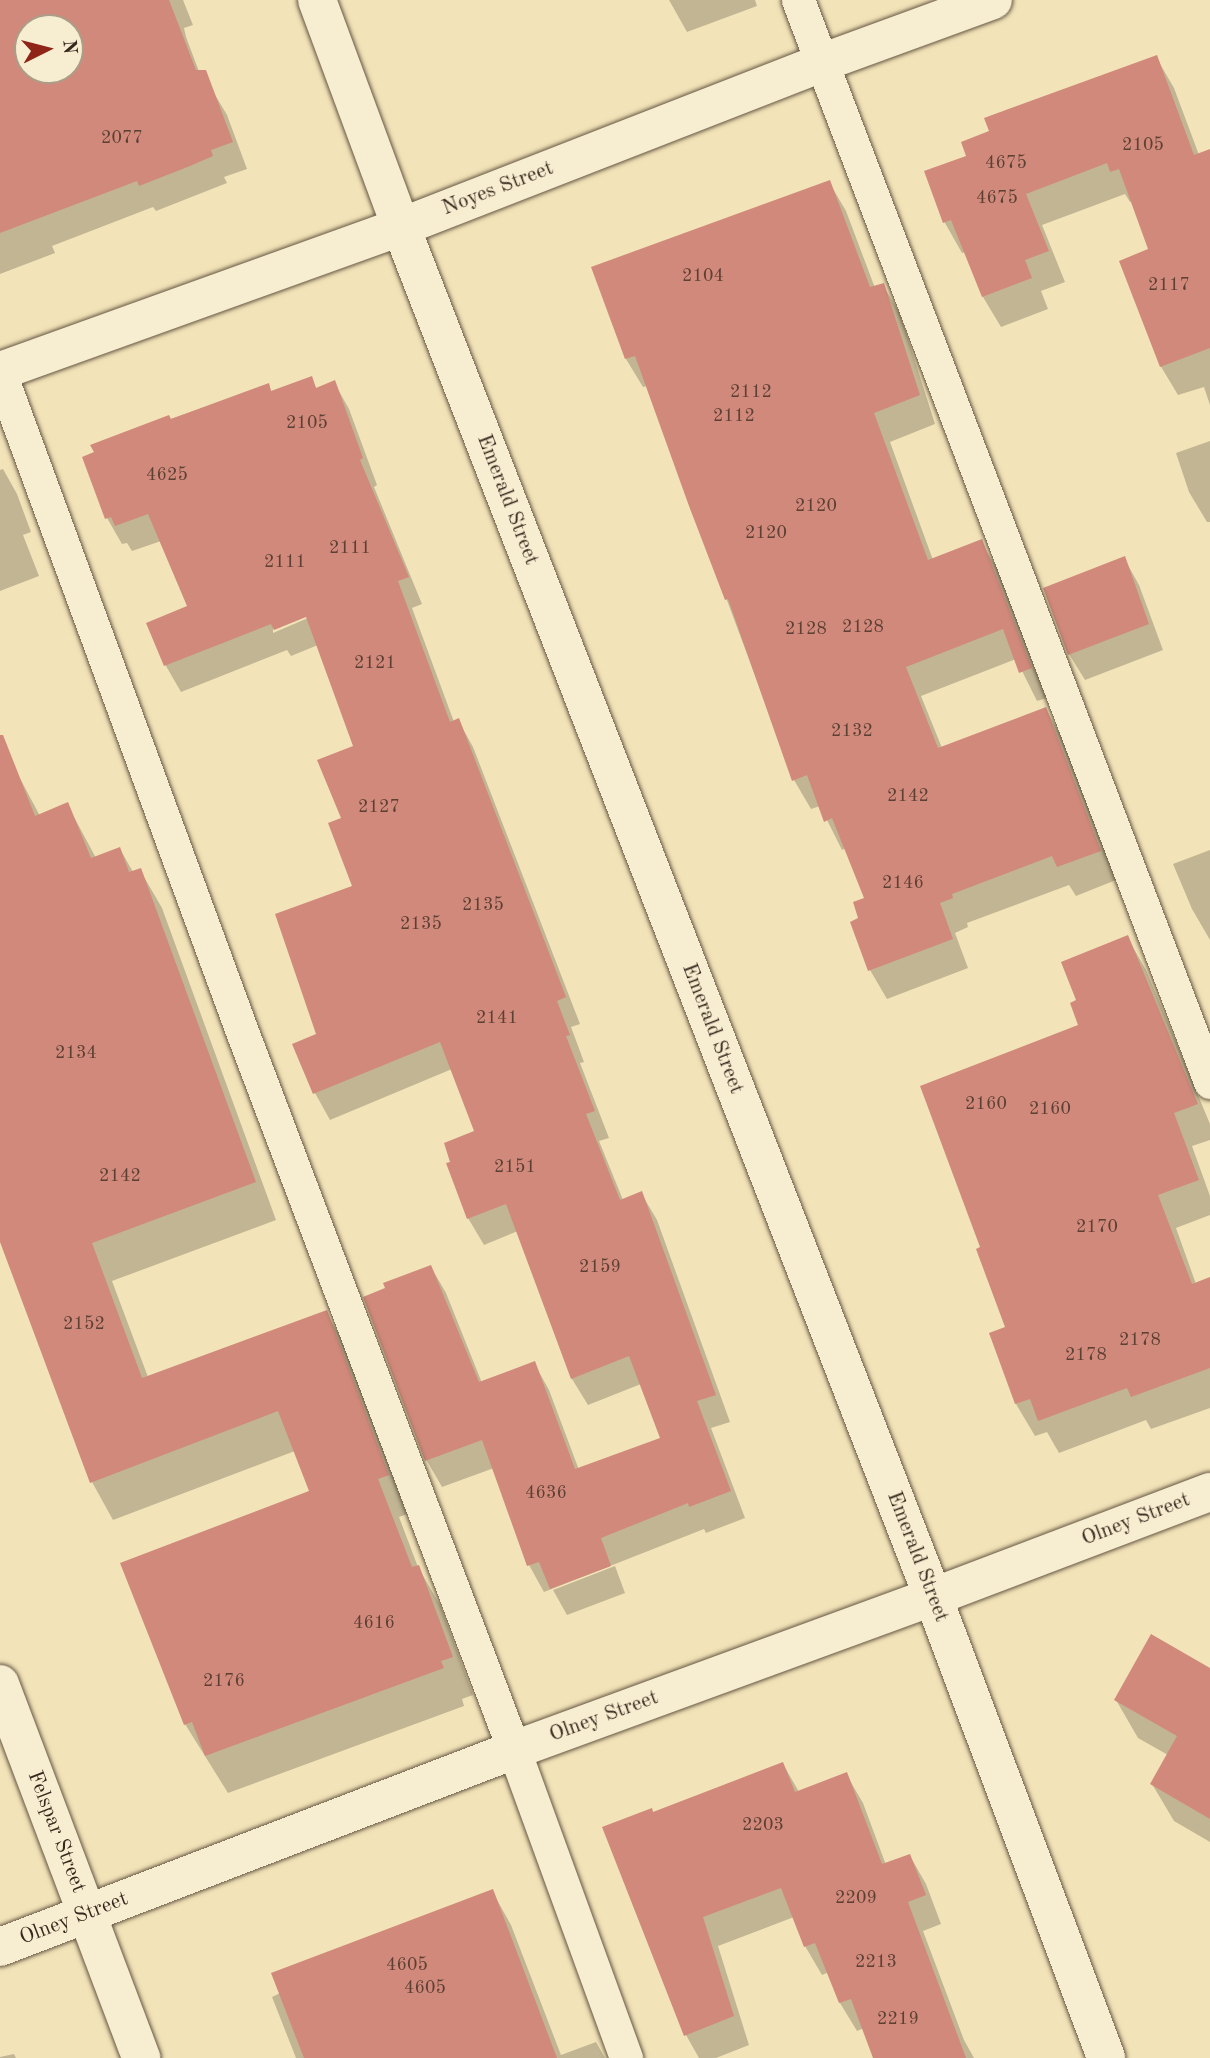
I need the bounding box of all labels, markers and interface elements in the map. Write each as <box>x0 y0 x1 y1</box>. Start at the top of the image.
north arrow <box>14 14 84 84</box>
text: N <box>58 39 79 55</box>
house number: 2077 <box>101 127 143 149</box>
house number: 2105 <box>1122 134 1164 156</box>
house number: 4675 <box>985 152 1027 174</box>
street label: Noyes Street <box>439 156 557 222</box>
house number: 4675 <box>976 187 1018 209</box>
house number: 2104 <box>682 265 724 287</box>
house number: 2117 <box>1148 274 1190 296</box>
house number: 2112 <box>730 381 772 403</box>
house number: 2112 <box>713 405 755 427</box>
house number: 2105 <box>286 412 328 434</box>
street label: Emerald Street <box>471 431 543 569</box>
house number: 4625 <box>146 464 188 486</box>
house number: 2120 <box>795 495 837 517</box>
house number: 2120 <box>745 522 787 544</box>
house number: 2111 <box>329 537 371 559</box>
house number: 2111 <box>264 551 306 573</box>
house number: 2128 <box>842 616 884 638</box>
house number: 2128 <box>785 618 827 640</box>
house number: 2121 <box>354 652 396 674</box>
house number: 2132 <box>831 720 873 742</box>
house number: 2142 <box>887 785 929 807</box>
house number: 2127 <box>358 796 400 818</box>
house number: 2146 <box>882 872 924 894</box>
house number: 2135 <box>462 894 504 916</box>
house number: 2135 <box>400 913 442 935</box>
street label: Emerald Street <box>676 960 748 1098</box>
house number: 2141 <box>476 1007 518 1029</box>
house number: 2134 <box>55 1042 97 1064</box>
house number: 2160 <box>965 1093 1007 1115</box>
house number: 2160 <box>1029 1098 1071 1120</box>
house number: 2151 <box>494 1156 536 1178</box>
house number: 2142 <box>99 1165 141 1187</box>
house number: 2170 <box>1076 1216 1118 1238</box>
house number: 2159 <box>579 1256 621 1278</box>
house number: 2152 <box>63 1313 105 1335</box>
house number: 2178 <box>1119 1329 1161 1351</box>
house number: 2178 <box>1065 1344 1107 1366</box>
house number: 4636 <box>525 1482 567 1504</box>
street label: Emerald Street <box>881 1488 953 1626</box>
street label: Olney Street <box>1078 1488 1194 1552</box>
house number: 4616 <box>353 1612 395 1634</box>
house number: 2176 <box>203 1670 245 1692</box>
street label: Olney Street <box>546 1686 662 1748</box>
street label: Felspar Street <box>21 1767 91 1897</box>
house number: 2203 <box>742 1814 784 1836</box>
street label: Olney Street <box>16 1887 132 1951</box>
house number: 2209 <box>835 1887 877 1909</box>
house number: 2213 <box>855 1951 897 1973</box>
house number: 4605 <box>386 1954 428 1976</box>
house number: 4605 <box>404 1977 446 1999</box>
house number: 2219 <box>877 2008 919 2030</box>

